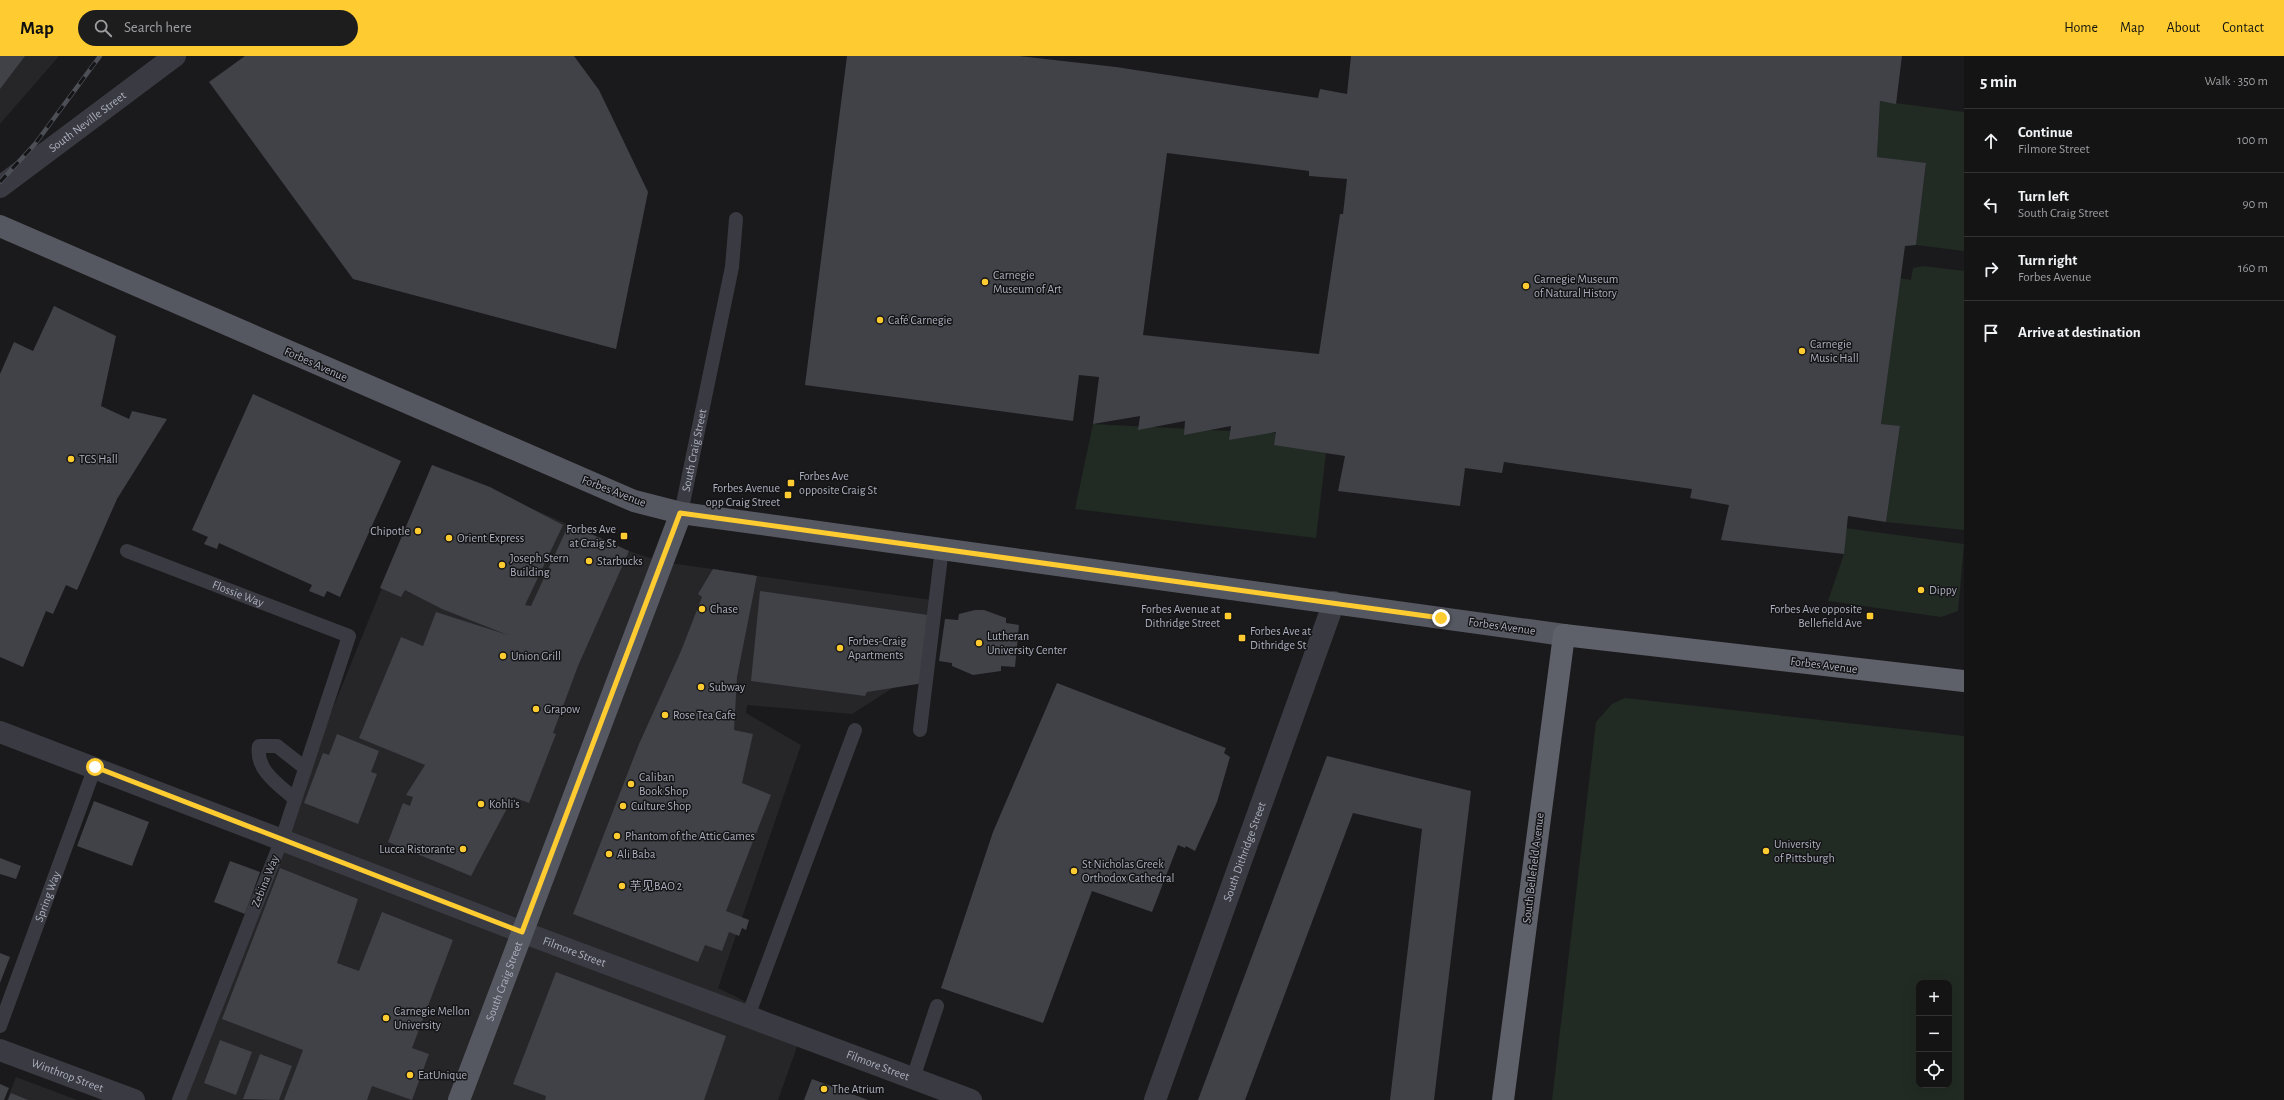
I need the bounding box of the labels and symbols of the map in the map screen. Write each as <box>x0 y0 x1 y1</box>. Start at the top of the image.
street label: South Neville Street <box>47 89 128 154</box>
place label: Carnegie Museum of Art <box>993 269 1062 295</box>
place label: Carnegie Museum of Natural History <box>1534 273 1618 300</box>
marker: Carnegie Museum of Art <box>980 277 990 287</box>
marker: Carnegie Museum of Natural History <box>1521 281 1531 291</box>
place label: Café Carnegie <box>888 314 952 326</box>
marker: Café Carnegie <box>875 315 885 325</box>
place label: Carnegie Music Hall <box>1810 338 1859 364</box>
street label: Forbes Avenue <box>283 345 349 383</box>
marker: Carnegie Music Hall <box>1797 346 1807 356</box>
street label: South Craig Street <box>680 408 708 493</box>
place label: TCS Hall <box>79 453 118 465</box>
marker: TCS Hall <box>66 454 76 464</box>
place label: Forbes Ave opposite Craig St <box>799 470 877 496</box>
street label: Forbes Avenue <box>580 473 648 509</box>
marker: Forbes Ave opposite Craig St <box>786 478 796 488</box>
place label: Forbes Avenue opp Craig Street <box>706 482 780 508</box>
marker: Forbes Avenue opp Craig Street <box>783 490 793 500</box>
place label: Forbes Ave at Craig St <box>566 523 616 549</box>
place label: Chipotle <box>370 525 410 537</box>
marker: Chipotle <box>413 526 423 536</box>
marker: Forbes Ave at Craig St <box>619 531 629 541</box>
place label: Orient Express <box>457 532 524 544</box>
marker: Orient Express <box>444 533 454 543</box>
place label: Joseph Stern Building <box>510 552 569 578</box>
place label: Starbucks <box>597 555 643 567</box>
marker: Starbucks <box>584 556 594 566</box>
marker: Joseph Stern Building <box>497 560 507 570</box>
street label: Flossie Way <box>211 578 266 610</box>
place label: Dippy <box>1929 584 1957 597</box>
marker: Dippy <box>1916 585 1926 595</box>
place label: Chase <box>710 603 738 615</box>
place label: Forbes Avenue at Dithridge Street <box>1141 603 1220 629</box>
place label: Forbes Ave opposite Bellefield Ave <box>1770 603 1862 629</box>
marker: Chase <box>697 604 707 614</box>
route end <box>1432 609 1450 627</box>
marker: Forbes Avenue at Dithridge Street <box>1223 611 1233 621</box>
marker: Forbes Ave opposite Bellefield Ave <box>1865 611 1875 621</box>
street label: Forbes Avenue <box>1468 615 1536 637</box>
place label: Forbes Ave at Dithridge St <box>1250 625 1311 651</box>
place label: Lutheran University Center <box>987 630 1067 657</box>
marker: Forbes Ave at Dithridge St <box>1237 633 1247 643</box>
place label: Forbes-Craig Apartments <box>848 635 906 661</box>
marker: Lutheran University Center <box>974 638 984 648</box>
marker: Forbes-Craig Apartments <box>835 643 845 653</box>
place label: Union Grill <box>511 650 561 662</box>
marker: Union Grill <box>498 651 508 661</box>
street label: Forbes Avenue <box>1790 655 1858 675</box>
place label: Subway <box>709 681 745 694</box>
marker: Subway <box>696 682 706 692</box>
place label: Grapow <box>544 703 580 715</box>
marker: Grapow <box>531 704 541 714</box>
place label: Rose Tea Cafe <box>673 709 736 721</box>
marker: Rose Tea Cafe <box>660 710 670 720</box>
route start <box>86 758 104 776</box>
place label: Caliban Book Shop <box>639 771 688 797</box>
marker: Caliban Book Shop <box>626 779 636 789</box>
place label: Kohli's <box>489 798 520 810</box>
marker: Kohli's <box>476 799 486 809</box>
place label: Culture Shop <box>631 800 691 812</box>
street label: South Dithridge Street <box>1221 800 1268 903</box>
marker: Culture Shop <box>618 801 628 811</box>
street label: South Bellefield Avenue <box>1520 812 1546 924</box>
place label: Phantom of the Attic Games <box>625 830 755 842</box>
marker: Phantom of the Attic Games <box>612 831 622 841</box>
place label: University of Pittsburgh <box>1774 838 1835 864</box>
place label: Lucca Ristorante <box>379 843 455 855</box>
marker: Lucca Ristorante <box>458 844 468 854</box>
marker: University of Pittsburgh <box>1761 846 1771 856</box>
place label: Ali Baba <box>617 848 656 860</box>
marker: Ali Baba <box>604 849 614 859</box>
street label: Zebina Way <box>249 853 282 909</box>
place label: St Nicholas Greek Orthodox Cathedral <box>1082 858 1174 884</box>
marker: St Nicholas Greek Orthodox Cathedral <box>1069 866 1079 876</box>
street label: Spring Way <box>33 869 63 923</box>
place label: 芋见BAO 2 <box>630 880 683 892</box>
marker: 芋见BAO 2 <box>617 881 627 891</box>
street label: Filmore Street <box>541 934 608 969</box>
street label: South Craig Street <box>483 940 524 1023</box>
place label: Carnegie Mellon University <box>394 1005 470 1032</box>
marker: Carnegie Mellon University <box>381 1013 391 1023</box>
street label: Filmore Street <box>845 1048 911 1082</box>
street label: Winthrop Street <box>30 1056 105 1094</box>
place label: EatUnique <box>418 1069 467 1081</box>
marker: EatUnique <box>405 1070 415 1080</box>
place label: The Atrium <box>832 1083 884 1095</box>
marker: The Atrium <box>819 1084 829 1094</box>

